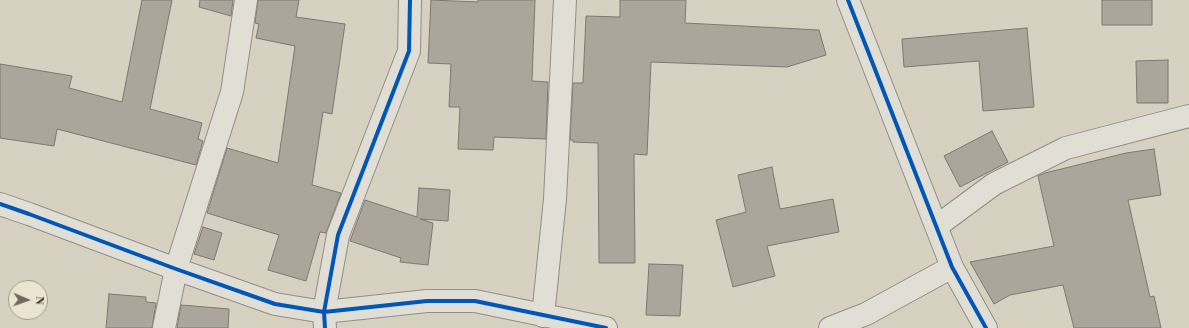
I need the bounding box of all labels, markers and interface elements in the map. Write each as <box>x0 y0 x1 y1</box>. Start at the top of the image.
north arrow <box>8 280 48 320</box>
text: N <box>32 296 46 305</box>

